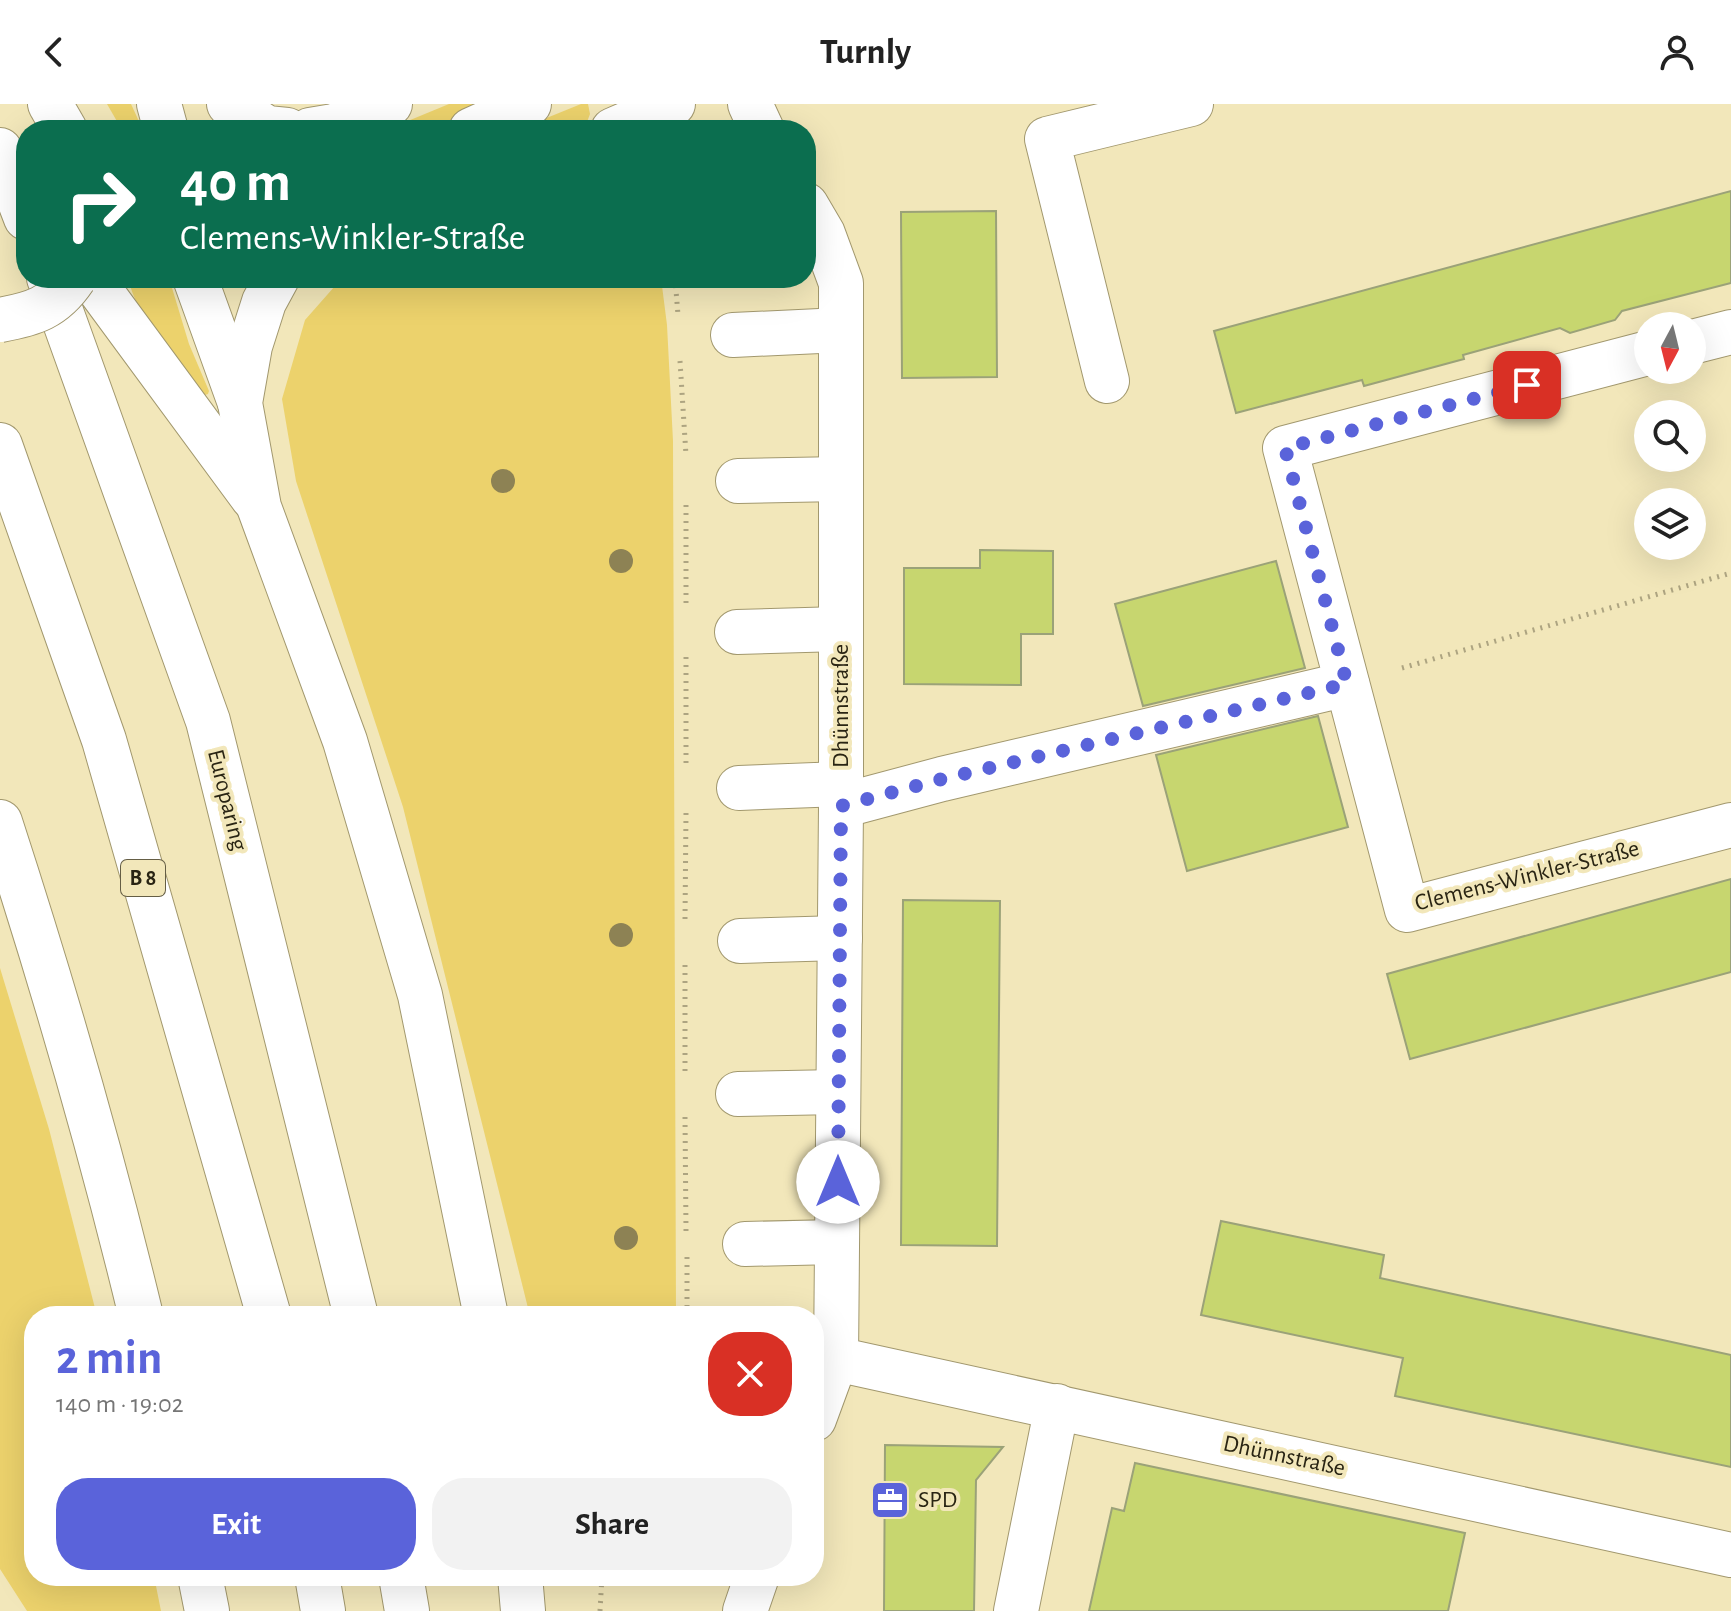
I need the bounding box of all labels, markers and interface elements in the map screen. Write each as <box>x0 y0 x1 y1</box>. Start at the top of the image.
icon: back <box>32 30 76 74</box>
icon: person <box>1655 30 1699 74</box>
text: Turnly <box>820 34 911 70</box>
icon: right <box>48 152 152 256</box>
text: 40 m <box>180 155 291 211</box>
text: Clemens-Winkler-Straße <box>180 220 525 256</box>
north arrow <box>1634 312 1706 384</box>
map controls <box>1634 312 1706 560</box>
pin <box>1493 351 1561 419</box>
icon: arrive <box>1505 363 1549 407</box>
button: search <box>1634 400 1706 472</box>
button: layers <box>1634 488 1706 560</box>
street label: Dhünnstraße <box>829 644 853 768</box>
street label: Europaring <box>203 747 251 853</box>
street label: Clemens-Winkler-Straße <box>1412 837 1642 915</box>
road number: B 8 <box>121 860 165 896</box>
position arrow <box>796 1140 880 1224</box>
button: close <box>708 1332 792 1416</box>
text: 2 min <box>56 1335 163 1383</box>
text: 140 m · 19:02 <box>56 1391 183 1417</box>
street label: Dhünnstraße <box>1221 1431 1347 1481</box>
button: Exit <box>56 1478 416 1570</box>
button: Share <box>432 1478 792 1570</box>
office icon: SPD <box>869 1479 911 1521</box>
place label: SPD <box>918 1488 957 1512</box>

